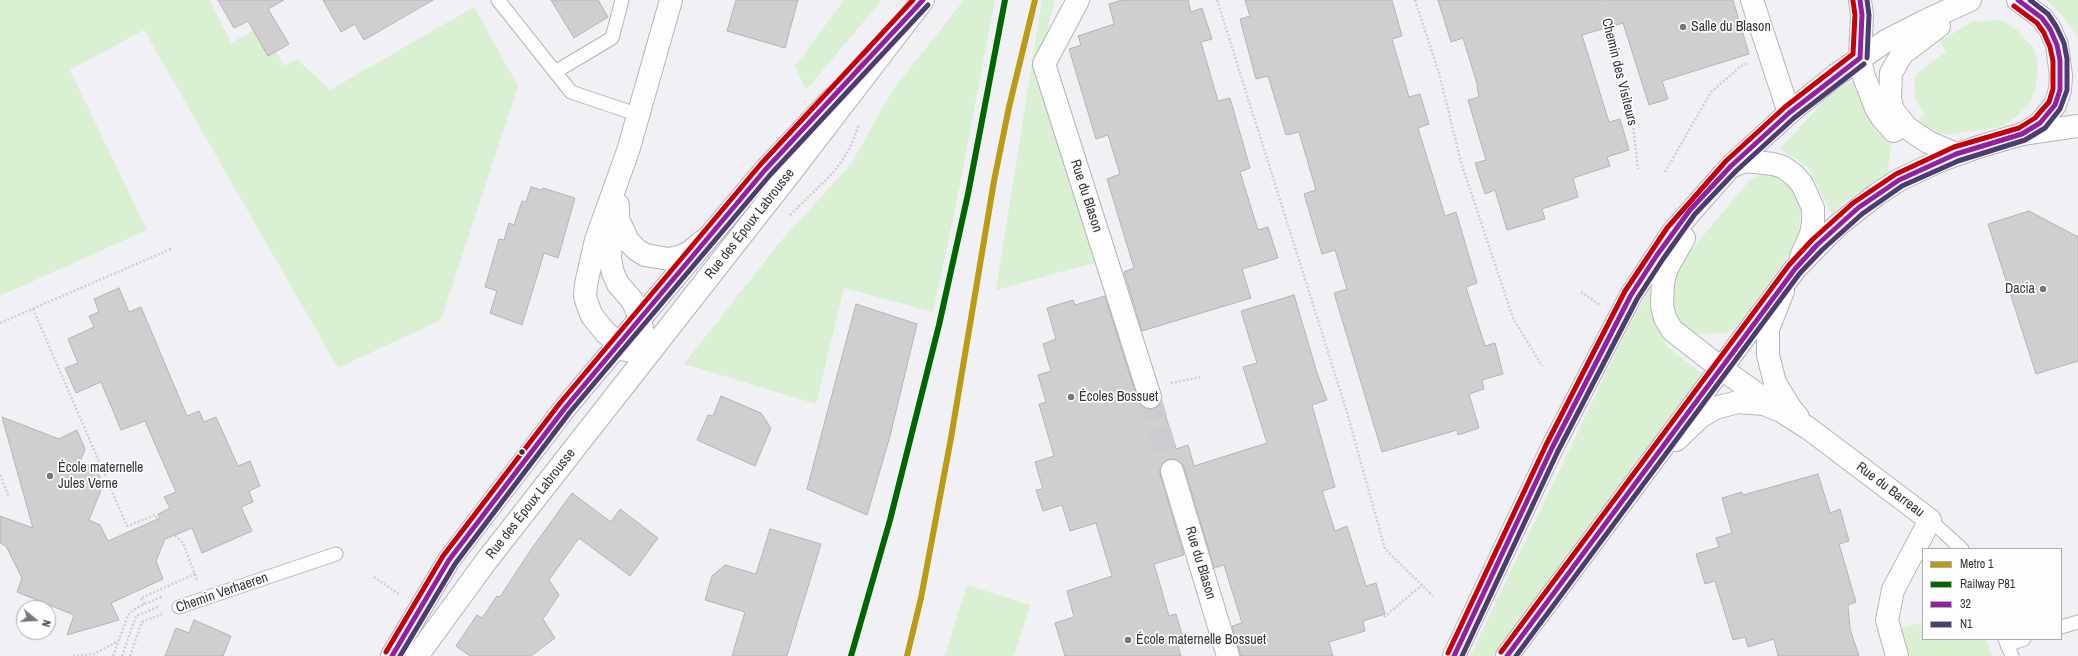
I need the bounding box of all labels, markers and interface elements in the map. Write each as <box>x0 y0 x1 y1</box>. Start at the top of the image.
street label: Chemin des Visiteurs <box>1598 17 1640 127</box>
place label: Salle du Blason <box>1691 19 1771 35</box>
marker: Salle du Blason <box>1678 22 1688 32</box>
street label: Rue du Blason <box>1066 158 1106 234</box>
street label: Rue des Époux Labrousse <box>702 166 798 282</box>
place label: Dacia <box>2005 281 2035 297</box>
marker: Dacia <box>2038 284 2048 294</box>
place label: Écoles Bossuet <box>1079 389 1158 405</box>
marker: Écoles Bossuet <box>1066 392 1076 402</box>
street label: Rue des Époux Labrousse <box>483 446 579 562</box>
unlabelled marker <box>517 447 527 457</box>
street label: Rue du Barreau <box>1853 459 1927 521</box>
place label: École maternelle Jules Verne <box>58 460 143 492</box>
marker: École maternelle Jules Verne <box>45 471 55 481</box>
street label: Rue du Blason <box>1181 525 1219 601</box>
legend <box>1922 548 2062 640</box>
text: Metro 1 <box>1960 556 1993 572</box>
street label: Chemin Verhaeren <box>174 569 270 617</box>
text: Railway P81 <box>1960 576 2015 592</box>
text: 32 <box>1960 596 1971 612</box>
north arrow <box>16 600 56 640</box>
text: N1 <box>1960 616 1973 632</box>
text: N <box>39 618 54 629</box>
place label: École maternelle Bossuet <box>1136 632 1266 648</box>
marker: École maternelle Bossuet <box>1123 635 1133 645</box>

